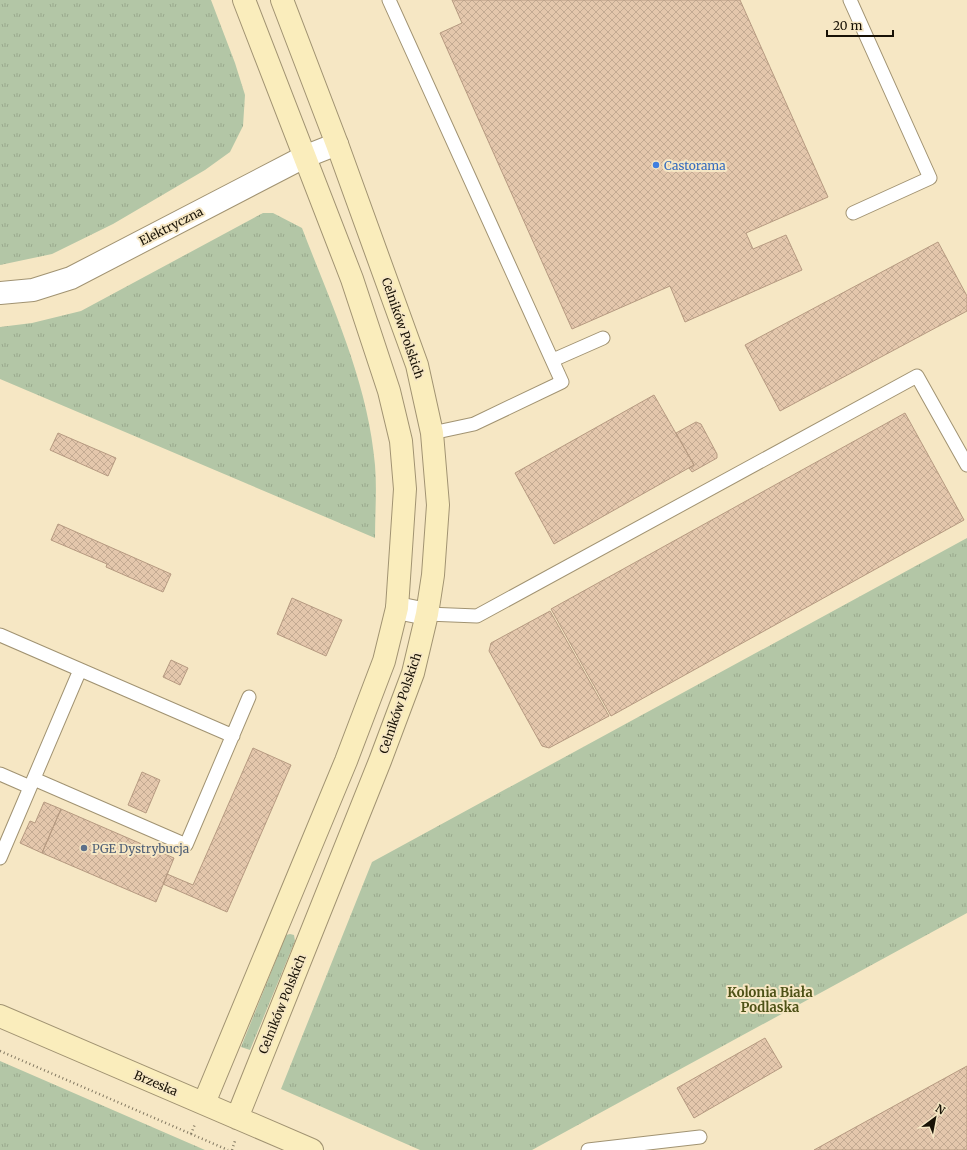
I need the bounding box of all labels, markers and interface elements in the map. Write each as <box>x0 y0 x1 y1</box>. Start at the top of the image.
scale bar <box>827 12 893 38</box>
text: 20 m <box>833 18 862 33</box>
place label: Castorama <box>664 158 726 173</box>
marker: Castorama <box>651 160 661 170</box>
street label: Elektryczna <box>137 203 206 248</box>
street label: Celników Polskich <box>379 275 427 381</box>
street label: Celników Polskich <box>376 650 424 756</box>
place label: PGE Dystrybucja <box>92 841 190 856</box>
marker: PGE Dystrybucja <box>79 843 89 853</box>
street label: Celników Polskich <box>255 952 309 1056</box>
district label: Kolonia Biała Podlaska <box>727 984 813 1016</box>
street label: Brzeska <box>132 1067 181 1099</box>
north arrow <box>915 1098 955 1138</box>
text: N <box>933 1101 948 1118</box>

